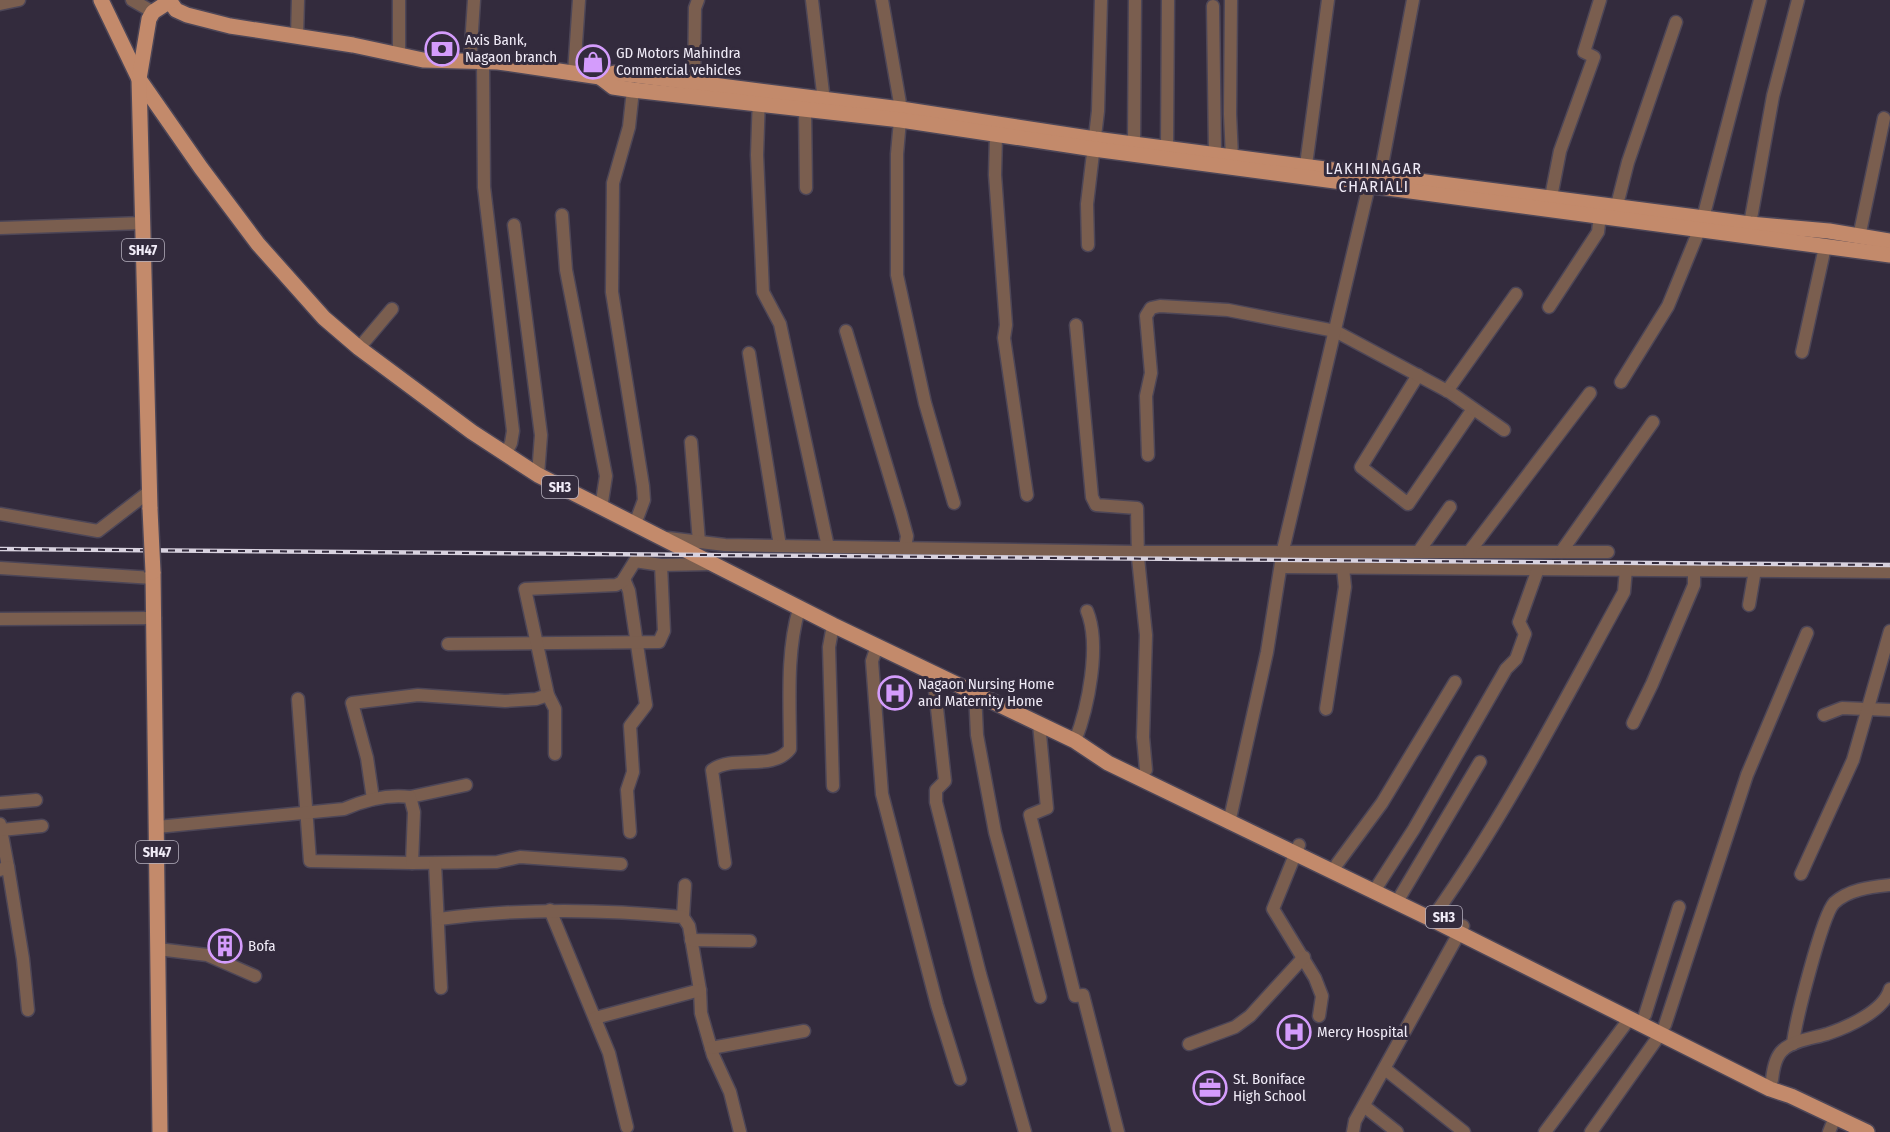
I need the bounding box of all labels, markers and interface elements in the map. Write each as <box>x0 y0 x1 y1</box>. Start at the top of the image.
bank icon: Axis Bank, Nagaon branch <box>424 31 460 67</box>
place label: Axis Bank, Nagaon branch <box>465 31 557 66</box>
shop icon: GD Motors Mahindra Commercial vehicles <box>575 44 611 80</box>
place label: GD Motors Mahindra Commercial vehicles <box>616 44 741 79</box>
district label: LAKHINAGAR CHARIALI <box>1325 159 1423 196</box>
road number: SH47 <box>122 239 164 261</box>
road number: SH3 <box>542 476 578 498</box>
hospital icon: Nagaon Nursing Home and Maternity Home <box>877 675 913 711</box>
place label: Nagaon Nursing Home and Maternity Home <box>918 675 1054 710</box>
road number: SH47 <box>136 841 178 863</box>
road number: SH3 <box>1426 906 1462 928</box>
building icon: Bofa <box>207 928 243 964</box>
place label: Bofa <box>248 937 276 955</box>
hospital icon: Mercy Hospital <box>1276 1014 1312 1050</box>
place label: Mercy Hospital <box>1317 1023 1408 1041</box>
office icon: St. Boniface High School <box>1192 1070 1228 1106</box>
place label: St. Boniface High School <box>1233 1070 1306 1105</box>

